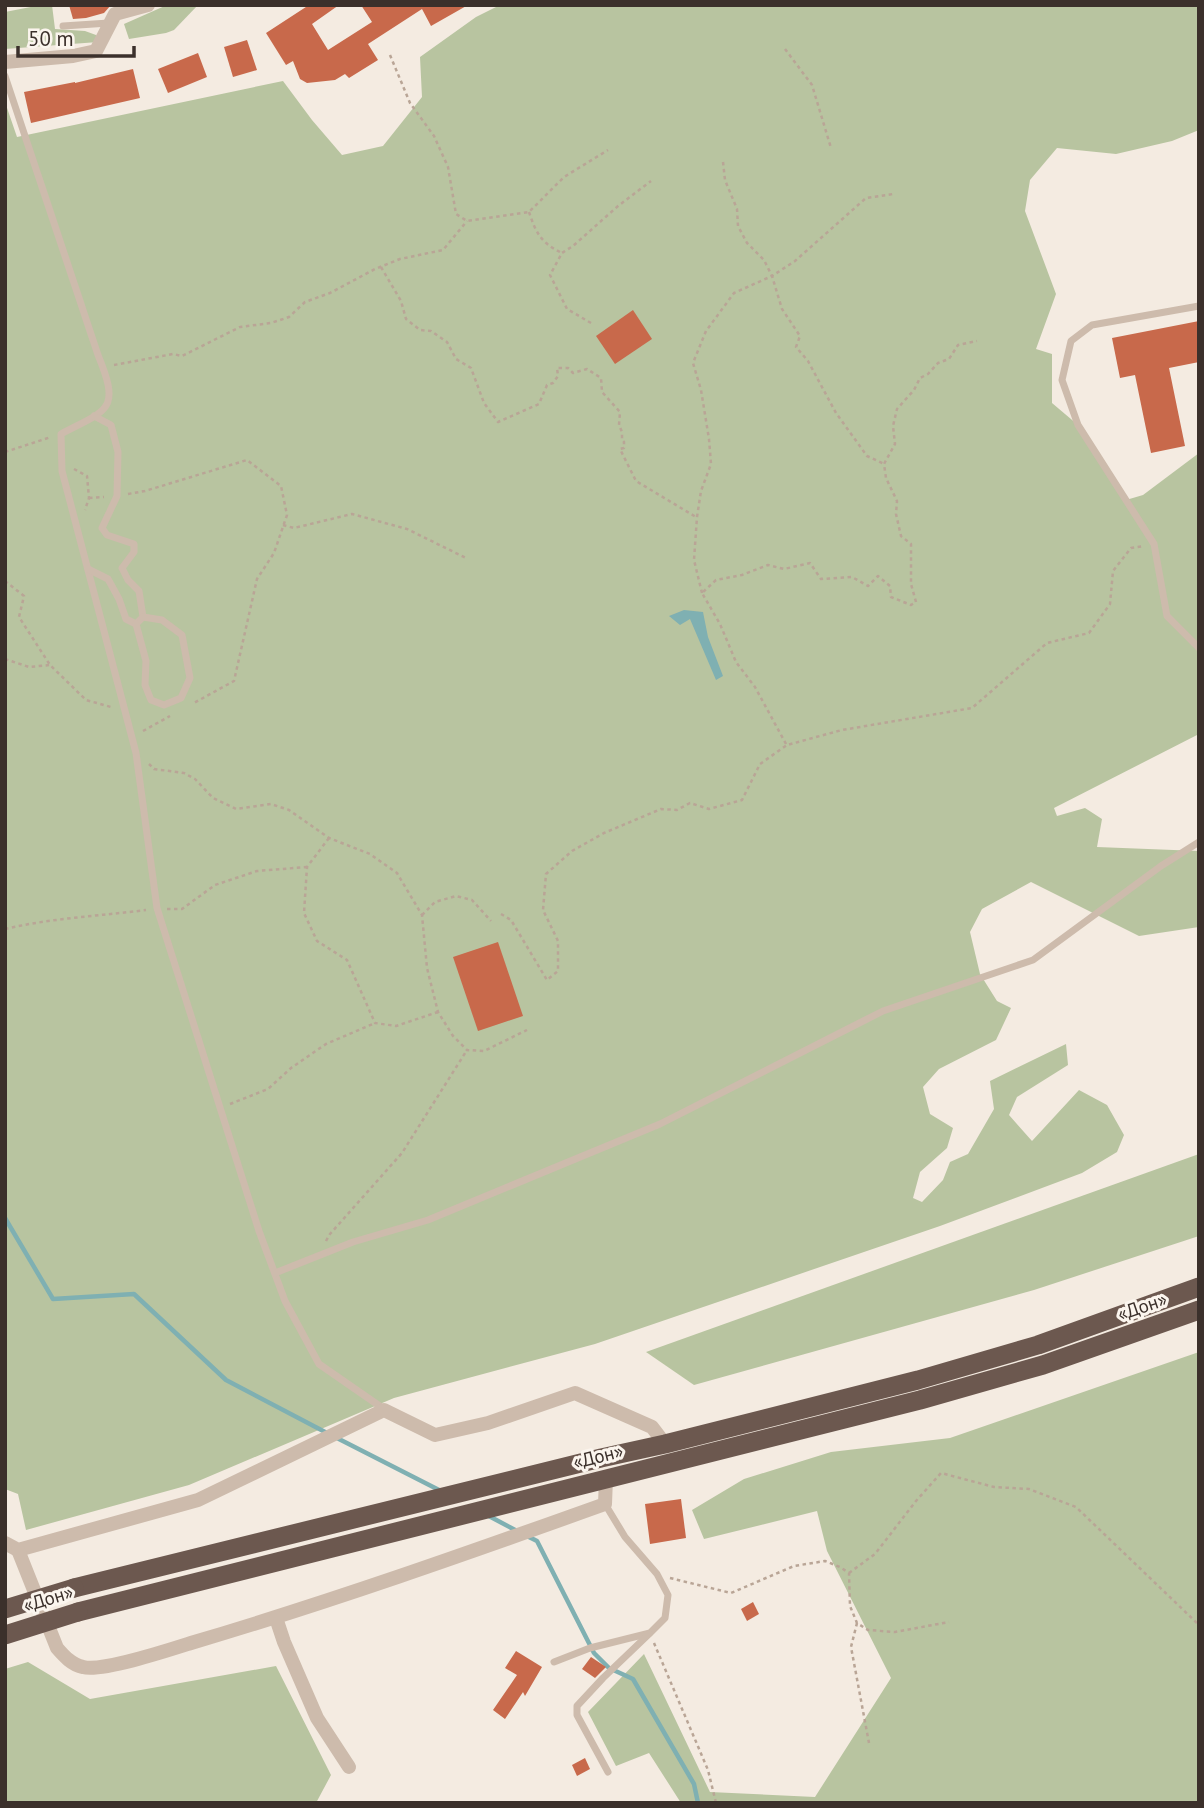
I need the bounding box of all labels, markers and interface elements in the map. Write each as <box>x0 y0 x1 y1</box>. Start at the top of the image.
scale bar <box>18 14 133 58</box>
text: 50 m <box>28 25 74 52</box>
street label: «Дон» <box>1114 1286 1170 1326</box>
street label: «Дон» <box>570 1438 626 1474</box>
street label: «Дон» <box>20 1579 76 1617</box>

